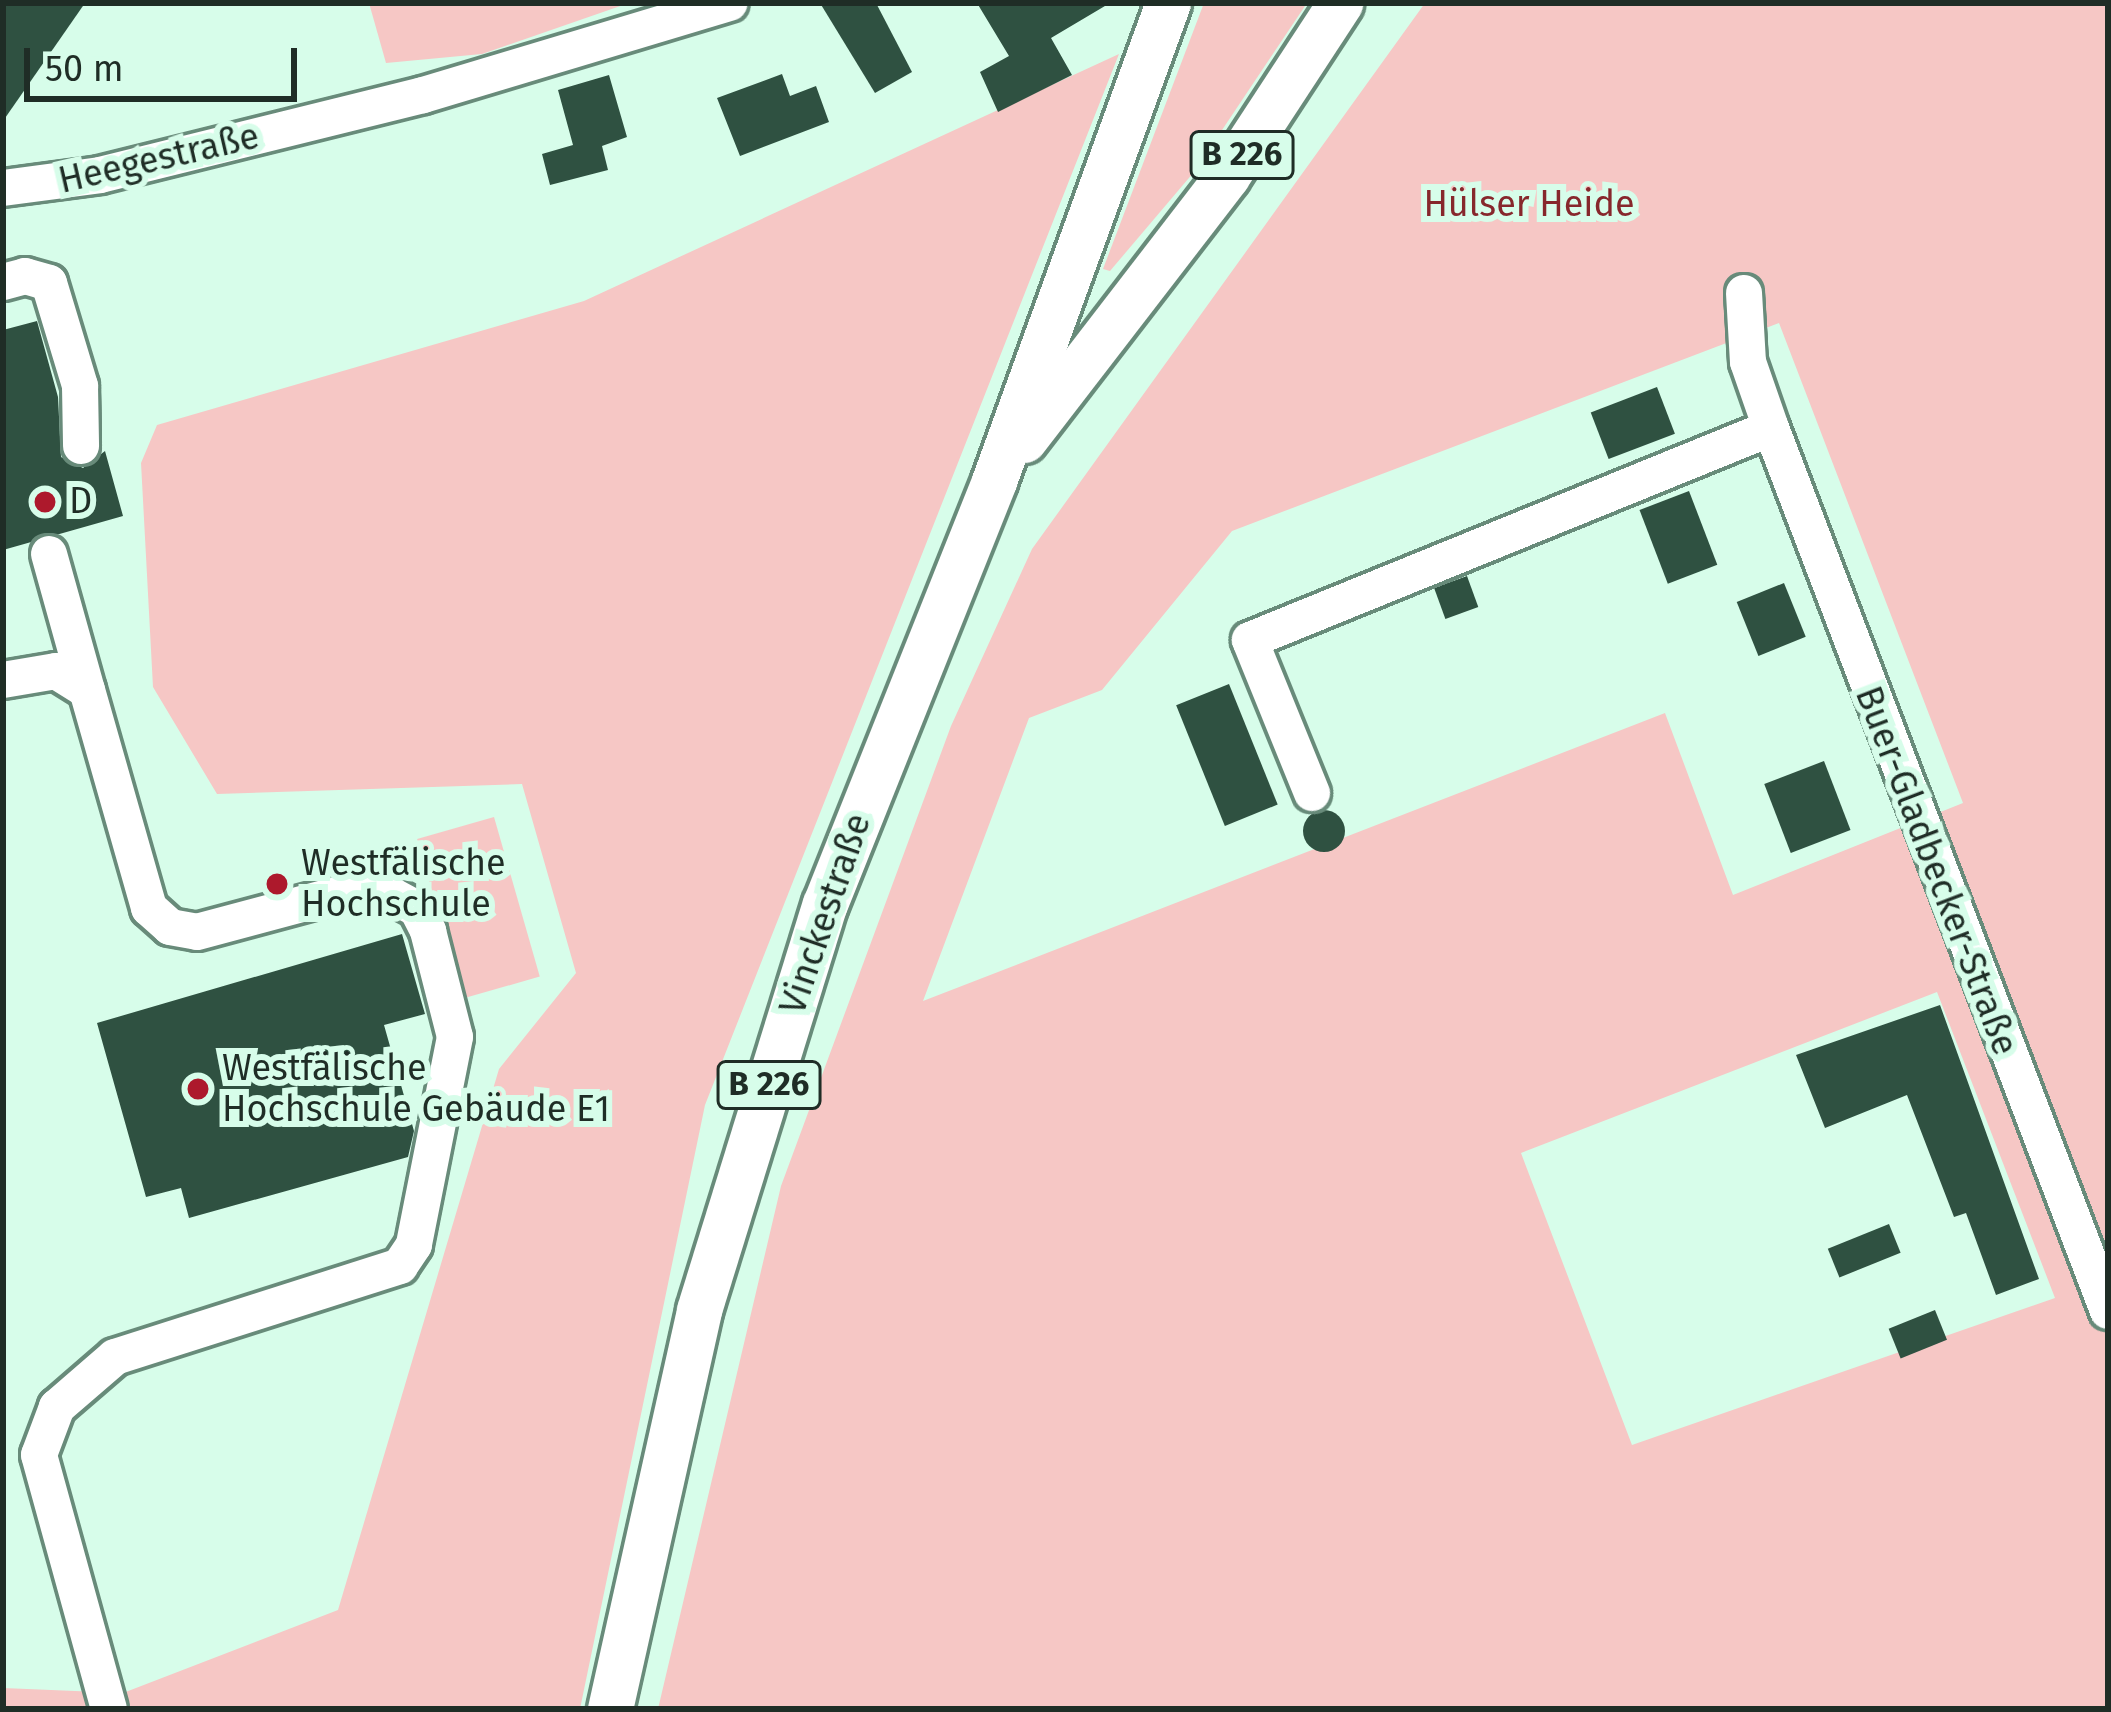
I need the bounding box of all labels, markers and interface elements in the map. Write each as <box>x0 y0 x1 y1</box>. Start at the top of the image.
scale bar <box>30 24 303 98</box>
text: 50 m <box>45 47 124 91</box>
street label: Heegestraße <box>55 115 263 203</box>
road number: B 226 <box>1188 128 1296 182</box>
park label: Hülser Heide <box>1423 183 1635 227</box>
place label: D <box>69 480 92 524</box>
marker: D <box>32 489 58 515</box>
street label: Buer-Gladbecker-Straße <box>1846 681 2026 1061</box>
street label: Vinckestraße <box>772 808 880 1020</box>
place label: Westfälische Hochschule <box>301 841 506 926</box>
marker: Westfälische Hochschule <box>264 871 290 897</box>
place label: Westfälische Hochschule Gebäude E1 <box>222 1046 610 1131</box>
road number: B 226 <box>715 1058 823 1112</box>
marker: Westfälische Hochschule Gebäude E1 <box>185 1076 211 1102</box>

